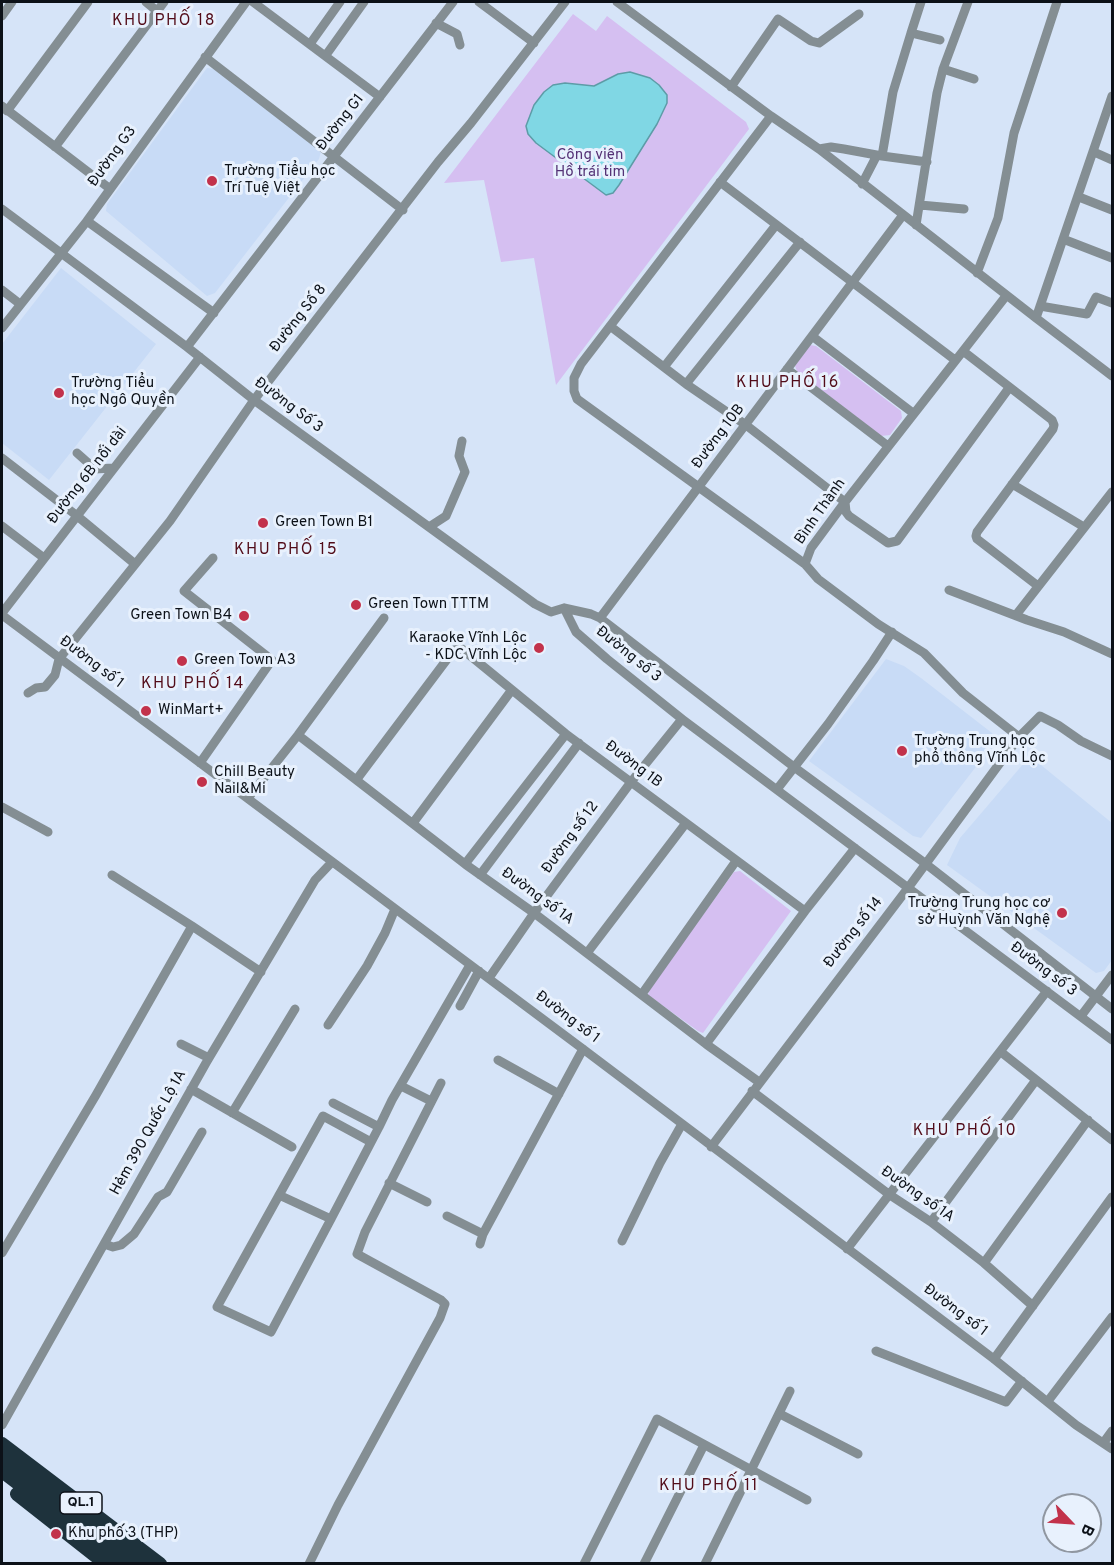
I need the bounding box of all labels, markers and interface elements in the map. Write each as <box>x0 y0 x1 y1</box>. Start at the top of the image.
district label: KHU PHỐ 18 <box>112 12 216 32</box>
street label: Đường G1 <box>313 91 369 155</box>
street label: Đường G3 <box>85 123 141 191</box>
park label: Công viên Hồ trái tim <box>555 147 625 182</box>
place label: Trường Tiểu học Trí Tuệ Việt <box>224 163 336 198</box>
marker: Trường Tiểu học Trí Tuệ Việt <box>205 174 219 188</box>
street label: Đường Số 8 <box>267 281 331 357</box>
street label: Đường Số 3 <box>250 374 326 438</box>
district label: KHU PHỐ 16 <box>736 374 840 394</box>
place label: Trường Tiểu học Ngô Quyền <box>71 375 175 410</box>
marker: Trường Tiểu học Ngô Quyền <box>52 386 66 400</box>
street label: Đường 10B <box>689 401 749 473</box>
street label: Đường 6B nối dài <box>45 424 131 528</box>
street label: Bình Thành <box>792 476 850 548</box>
place label: Green Town B1 <box>275 514 373 532</box>
marker: Green Town B1 <box>256 516 270 530</box>
district label: KHU PHỐ 15 <box>234 541 338 561</box>
place label: Green Town TTTM <box>368 596 489 614</box>
marker: Green Town TTTM <box>349 598 363 612</box>
place label: Green Town B4 <box>130 607 232 625</box>
marker: Green Town B4 <box>237 609 251 623</box>
street label: Đường số 3 <box>592 623 664 687</box>
place label: Karaoke Vĩnh Lộc - KDC Vĩnh Lộc <box>409 630 527 665</box>
street label: Đường số 1 <box>55 633 127 693</box>
marker: Karaoke Vĩnh Lộc - KDC Vĩnh Lộc <box>532 641 546 655</box>
place label: Green Town A3 <box>194 652 296 670</box>
marker: Green Town A3 <box>175 654 189 668</box>
district label: KHU PHỐ 14 <box>141 675 245 695</box>
place label: WinMart+ <box>158 702 224 720</box>
marker: WinMart+ <box>139 704 153 718</box>
place label: Trường Trung học phổ thông Vĩnh Lộc <box>914 733 1046 768</box>
street label: Đường 1B <box>601 738 665 792</box>
marker: Trường Trung học phổ thông Vĩnh Lộc <box>895 744 909 758</box>
place label: Chill Beauty Nail&Mi <box>214 764 295 799</box>
marker: Chill Beauty Nail&Mi <box>195 775 209 789</box>
street label: Đường số 12 <box>539 798 603 878</box>
street label: Đường số 1A <box>497 865 577 929</box>
street label: Đường số 14 <box>821 894 887 972</box>
place label: Trường Trung học cơ sở Huỳnh Văn Nghệ <box>908 895 1050 930</box>
marker: Trường Trung học cơ sở Huỳnh Văn Nghệ <box>1055 906 1069 920</box>
street label: Đường số 3 <box>1006 939 1080 1001</box>
street label: Đường số 1 <box>531 988 603 1048</box>
street label: Hẻm 390 Quốc Lộ 1A <box>107 1067 191 1199</box>
district label: KHU PHỐ 10 <box>913 1122 1017 1142</box>
street label: Đường số 1A <box>877 1163 957 1227</box>
street label: Đường số 1 <box>919 1281 991 1341</box>
district label: KHU PHỐ 11 <box>659 1477 759 1497</box>
road number: QL.1 <box>60 1492 102 1514</box>
north arrow <box>1042 1493 1102 1553</box>
text: B <box>1075 1521 1098 1539</box>
place label: Khu phố 3 (THP) <box>68 1525 178 1543</box>
marker: Khu phố 3 (THP) <box>49 1527 63 1541</box>

